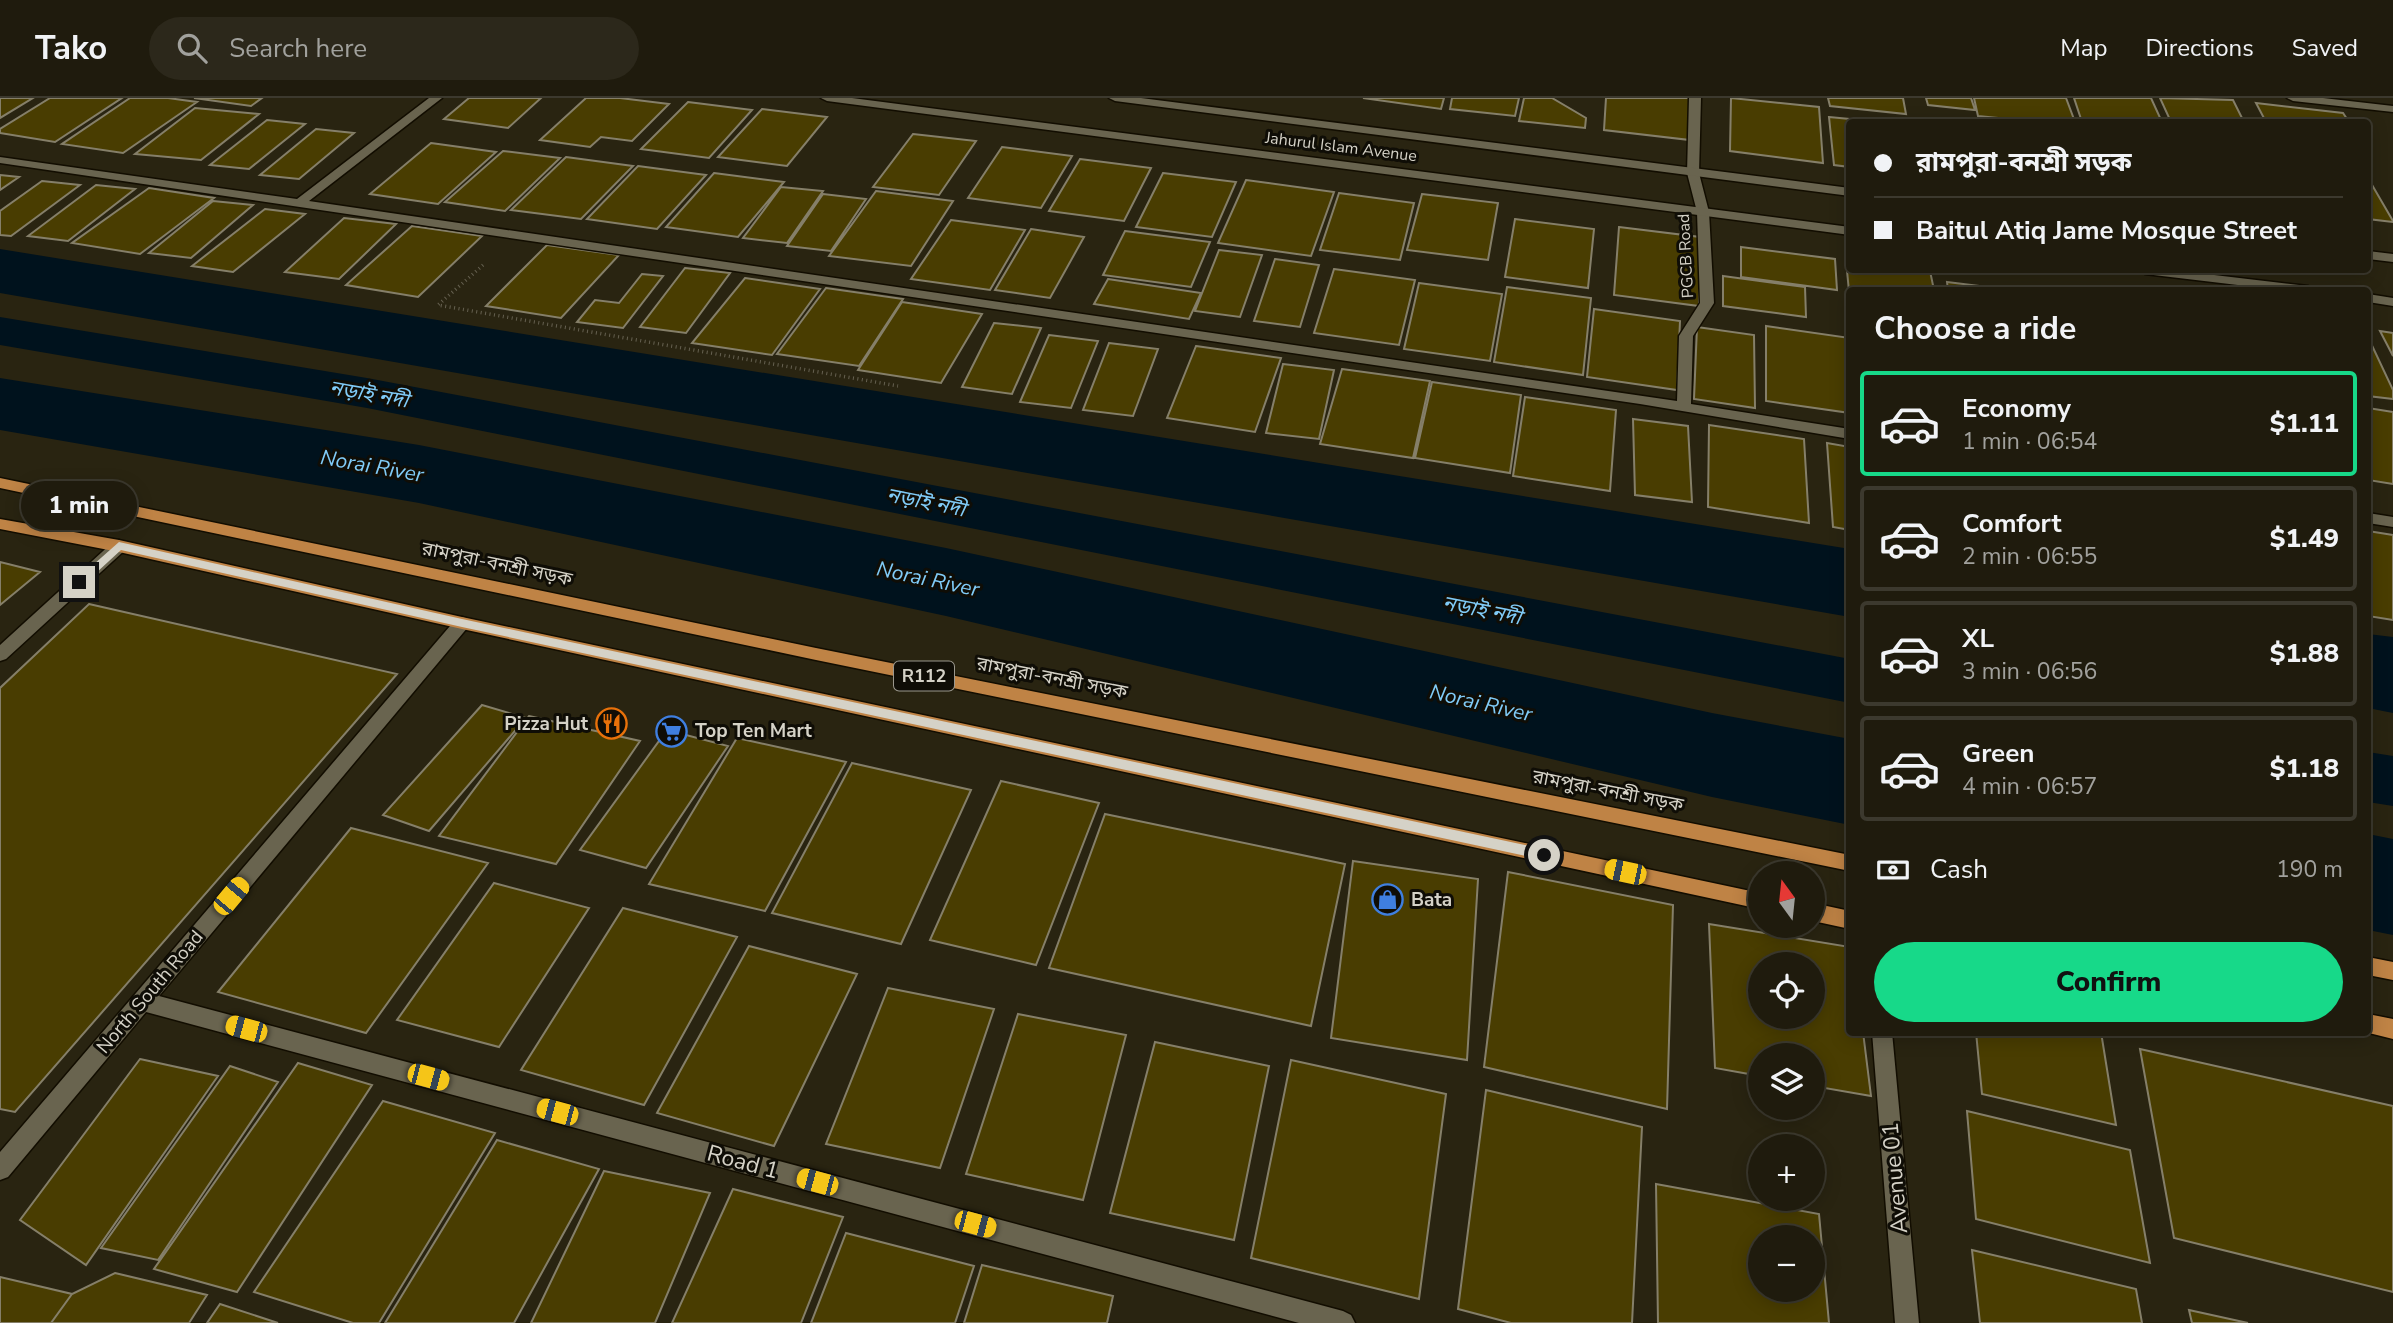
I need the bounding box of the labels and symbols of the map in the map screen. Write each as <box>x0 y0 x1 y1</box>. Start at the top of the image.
street label: Jahurul Islam Avenue <box>1263 127 1418 167</box>
street label: PGCB Road <box>1673 213 1699 299</box>
water label: নড়াই নদী <box>327 373 415 415</box>
water label: Norai River <box>318 443 426 489</box>
callout: 1 min <box>21 480 137 530</box>
water label: নড়াই নদী <box>884 481 972 524</box>
street label: রামপুরা-বনশ্রী সড়ক <box>418 535 575 593</box>
water label: Norai River <box>874 554 982 604</box>
route end <box>63 566 95 598</box>
water label: নড়াই নদী <box>1440 589 1528 632</box>
street label: রামপুরা-বনশ্রী সড়ক <box>973 650 1130 706</box>
road number: R112 <box>894 662 954 690</box>
water label: Norai River <box>1427 678 1535 728</box>
restaurant icon: Pizza Hut <box>594 707 628 741</box>
place label: Pizza Hut <box>504 711 589 737</box>
supermarket icon: Top Ten Mart <box>655 714 689 748</box>
place label: Top Ten Mart <box>695 718 813 744</box>
street label: রামপুরা-বনশ্রী সড়ক <box>1529 763 1686 819</box>
route start <box>1528 839 1560 871</box>
car <box>1603 857 1648 887</box>
north arrow <box>1748 861 1825 938</box>
car <box>210 873 253 919</box>
shop icon: Bata <box>1371 883 1405 917</box>
place label: Bata <box>1411 887 1452 913</box>
street label: North South Road <box>91 925 209 1059</box>
car <box>223 1013 270 1045</box>
car <box>405 1061 452 1093</box>
car <box>534 1096 581 1128</box>
street label: Avenue 01 <box>1875 1121 1915 1235</box>
street label: Road 1 <box>704 1138 782 1186</box>
car <box>794 1166 841 1198</box>
car <box>952 1208 999 1240</box>

